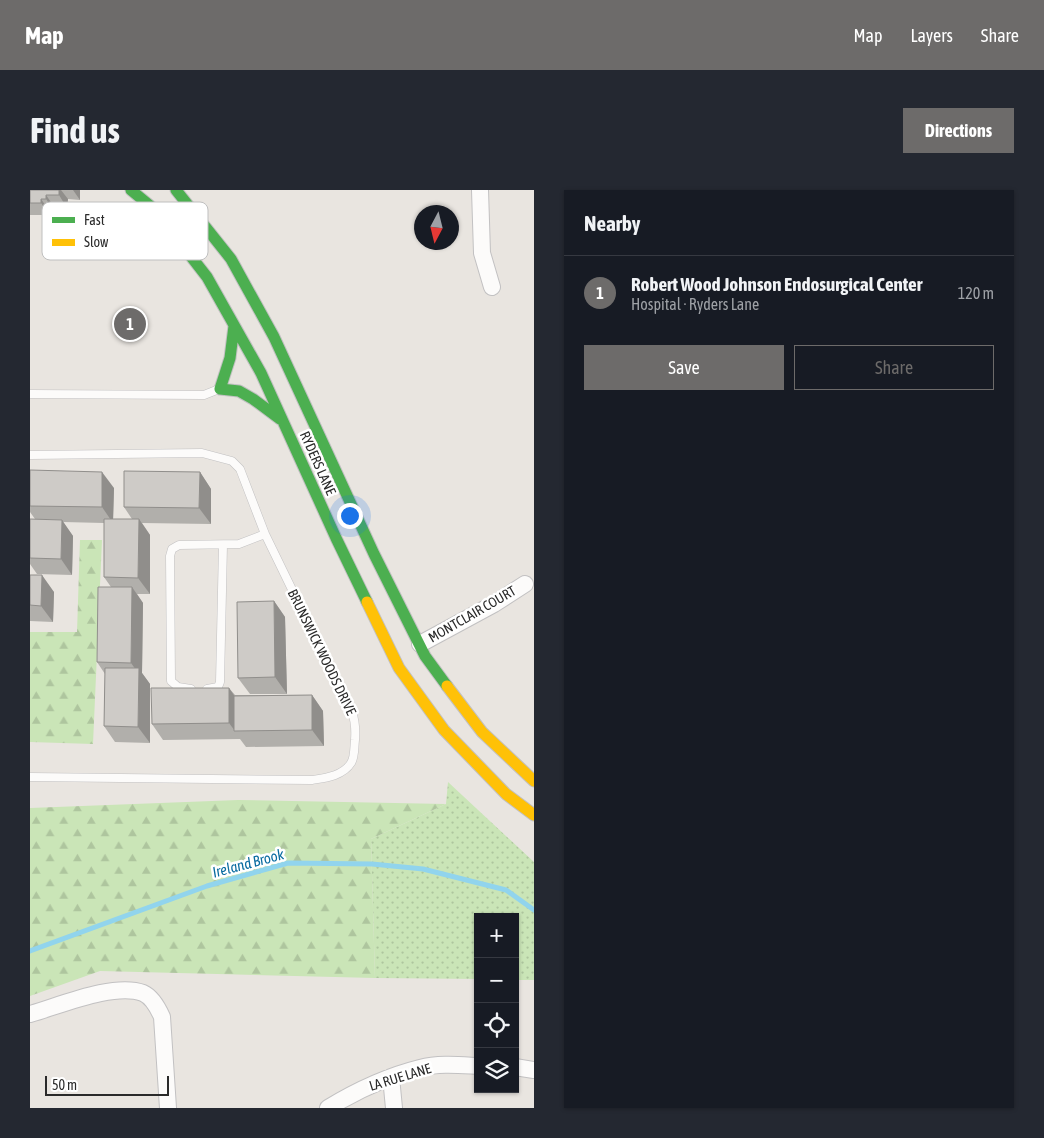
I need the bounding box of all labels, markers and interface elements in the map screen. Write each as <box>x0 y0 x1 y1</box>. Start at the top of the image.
text: Map <box>25 22 64 49</box>
text: Map <box>853 25 882 46</box>
text: Layers <box>910 25 953 46</box>
text: Share <box>981 25 1019 46</box>
button: Directions <box>903 108 1014 153</box>
text: Find us <box>30 110 120 150</box>
legend <box>42 202 208 260</box>
north arrow <box>414 205 459 250</box>
text: Nearby <box>584 211 640 235</box>
text: Fast <box>84 212 105 228</box>
text: Slow <box>84 234 109 250</box>
text: Robert Wood Johnson Endosurgical Center <box>631 273 922 295</box>
text: 1 <box>596 284 604 302</box>
text: 120 m <box>958 284 994 302</box>
text: Hospital · Ryders Lane <box>631 295 759 313</box>
pin: 1 <box>114 305 146 343</box>
button: Save <box>584 345 784 390</box>
button: Share <box>794 345 994 390</box>
street label: RYDERS LANE <box>297 429 339 497</box>
your location <box>337 503 363 529</box>
street label: MONTCLAIR COURT <box>425 582 519 646</box>
street label: BRUNSWICK WOODS DRIVE <box>285 586 359 718</box>
water label: Ireland Brook <box>210 845 286 881</box>
map controls <box>474 913 519 1093</box>
button: + <box>474 913 519 958</box>
button: − <box>474 958 519 1003</box>
button: locate <box>474 1003 519 1048</box>
button: layers <box>474 1048 519 1093</box>
street label: LA RUE LANE <box>367 1060 433 1094</box>
scale bar <box>45 1073 169 1096</box>
text: 50 m <box>52 1077 77 1093</box>

